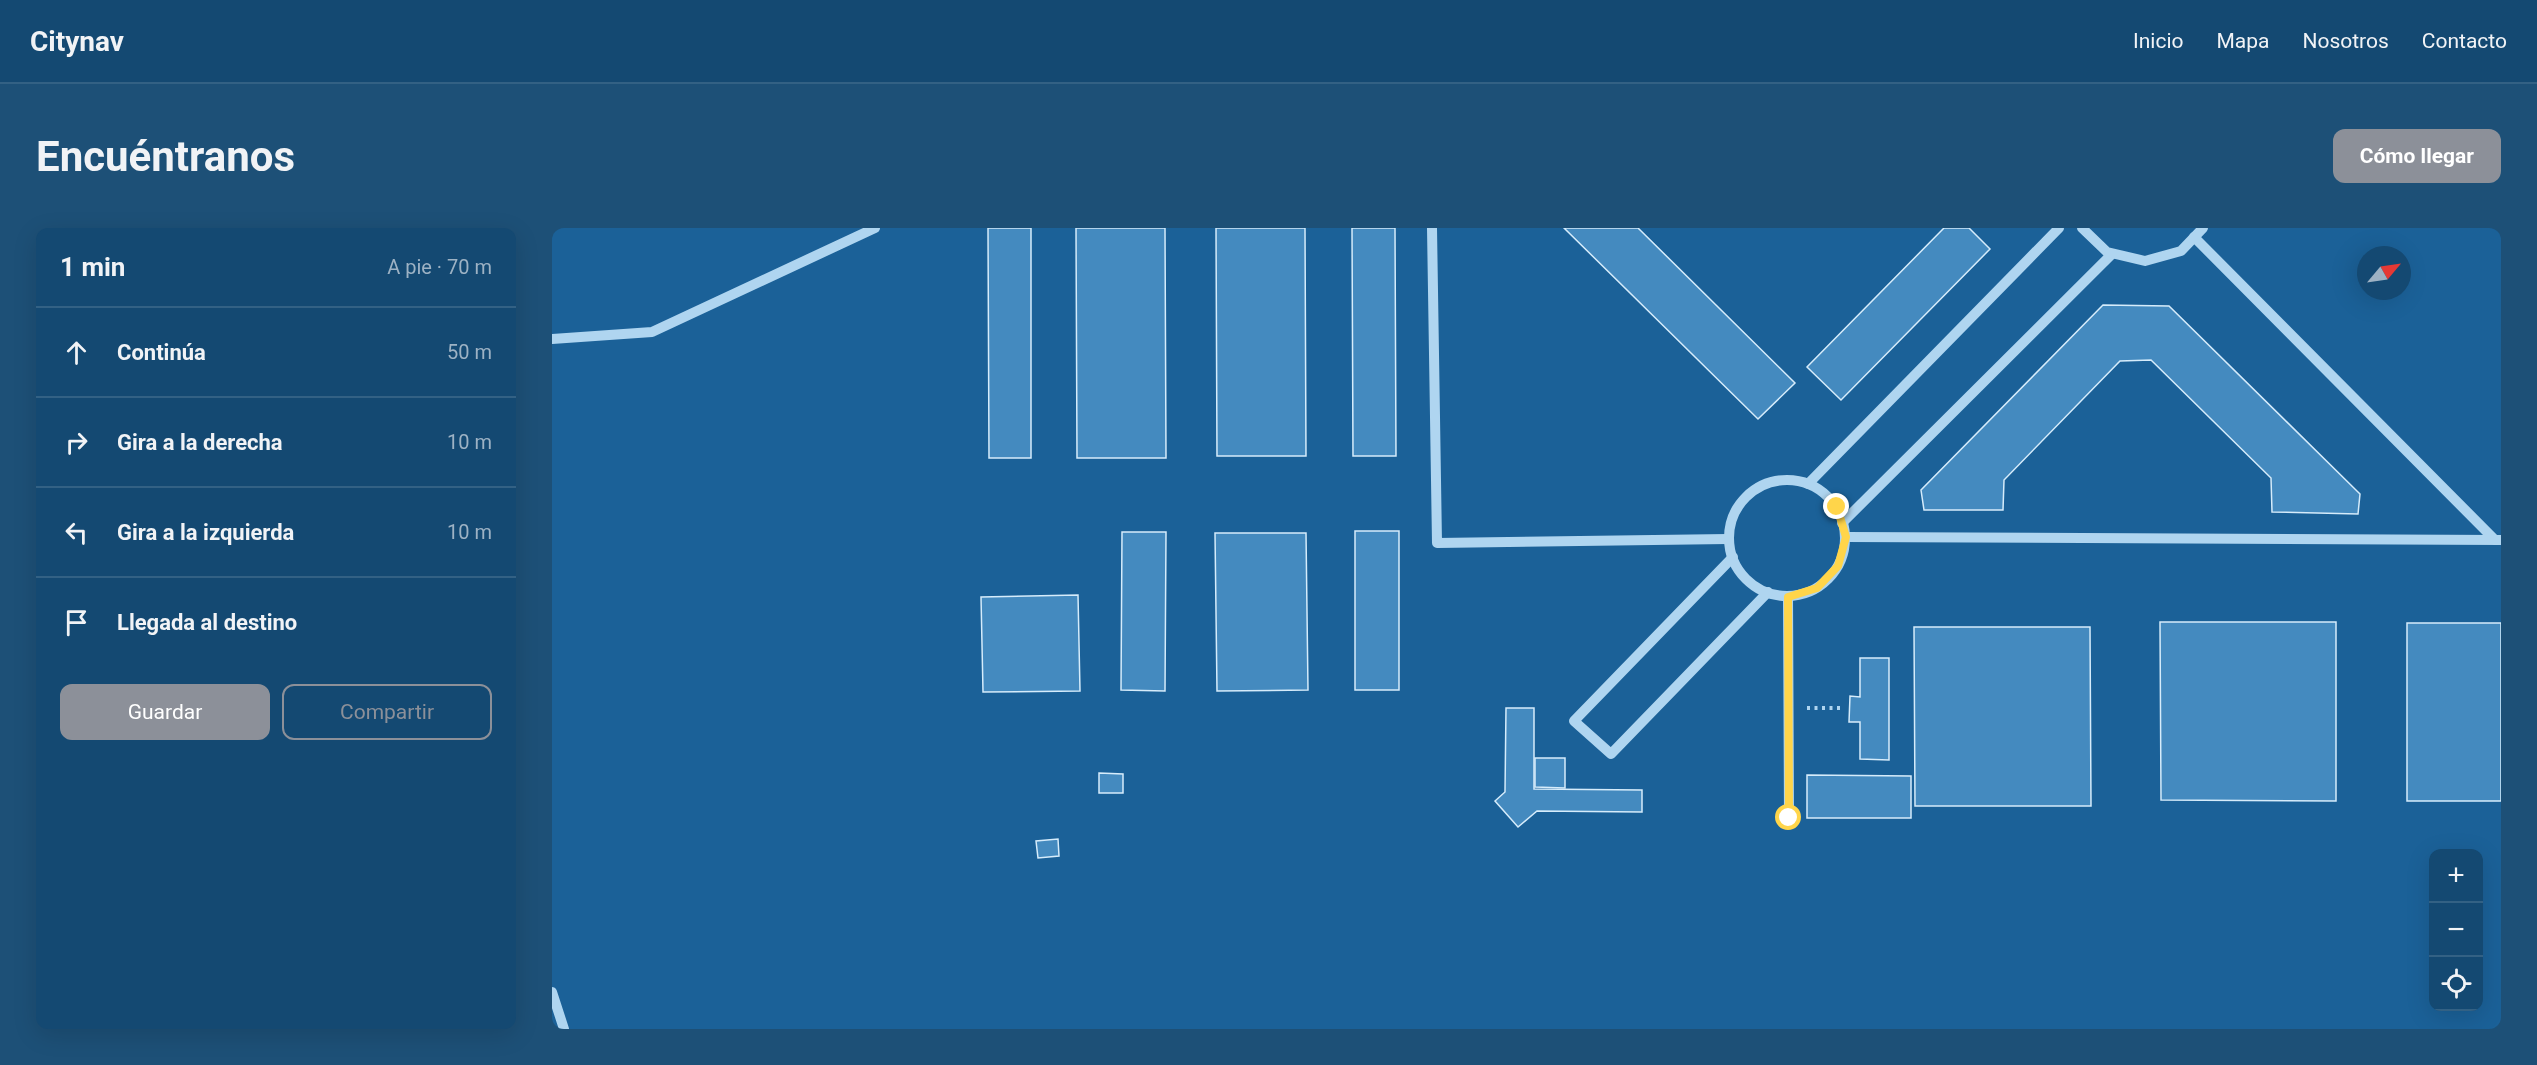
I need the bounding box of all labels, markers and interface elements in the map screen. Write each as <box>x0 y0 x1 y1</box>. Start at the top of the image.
text: Citynav <box>30 25 124 58</box>
text: Inicio <box>2133 29 2183 53</box>
text: Mapa <box>2216 29 2269 53</box>
text: Nosotros <box>2302 29 2389 53</box>
text: Contacto <box>2422 29 2507 53</box>
button: Cómo llegar <box>2333 129 2501 183</box>
text: Encuéntranos <box>36 132 295 181</box>
north arrow <box>2357 246 2411 300</box>
text: 1 min <box>60 252 125 282</box>
text: A pie · 70 m <box>387 255 492 279</box>
icon: ahead <box>60 336 93 369</box>
text: Continúa <box>117 340 206 365</box>
text: 50 m <box>447 340 492 364</box>
icon: right <box>60 426 93 459</box>
text: Gira a la derecha <box>117 430 283 455</box>
text: 10 m <box>447 430 492 454</box>
route end <box>1823 493 1849 519</box>
icon: left <box>60 516 93 549</box>
text: Gira a la izquierda <box>117 520 294 545</box>
text: 10 m <box>447 520 492 544</box>
icon: arrive <box>60 606 93 639</box>
text: Llegada al destino <box>117 610 297 635</box>
button: Guardar <box>60 684 270 740</box>
button: Compartir <box>282 684 492 740</box>
route start <box>1775 804 1801 830</box>
map controls <box>2429 849 2483 1011</box>
button: + <box>2429 849 2483 903</box>
button: − <box>2429 903 2483 957</box>
button: locate <box>2429 957 2483 1011</box>

